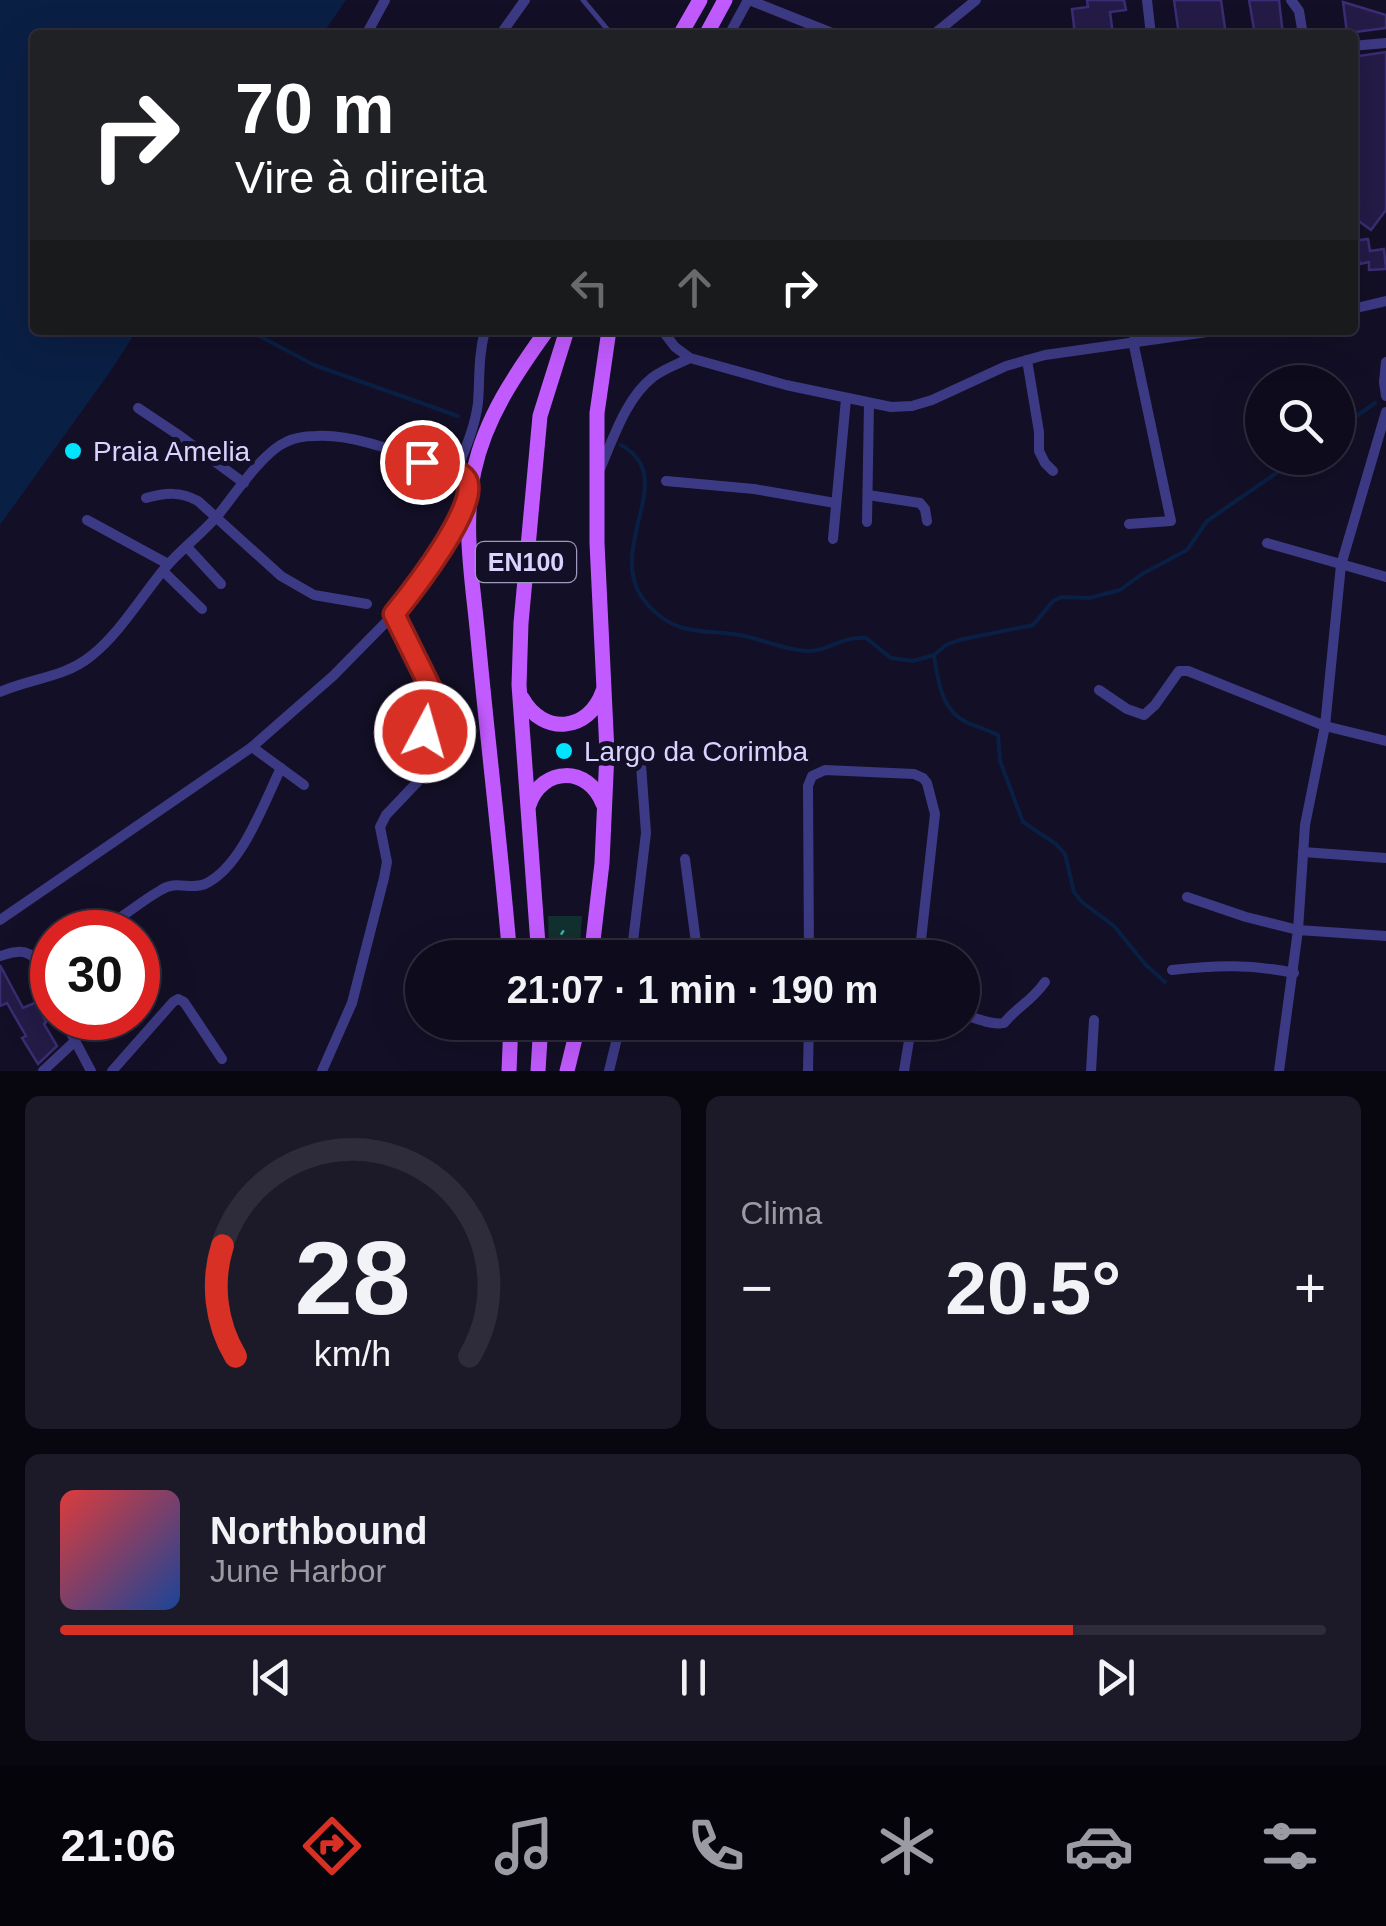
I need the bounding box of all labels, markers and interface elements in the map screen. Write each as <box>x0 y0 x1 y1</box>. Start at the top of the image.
icon: right <box>70 70 200 200</box>
text: 70 m <box>235 70 395 148</box>
text: Vire à direita <box>235 152 487 203</box>
icon: left <box>562 260 617 315</box>
icon: ahead <box>667 260 722 315</box>
icon: right <box>772 260 827 315</box>
map controls <box>1245 365 1355 475</box>
button: search <box>1245 365 1355 475</box>
pin <box>380 420 465 505</box>
icon: arrive <box>395 435 450 490</box>
place label: Praia Amelia <box>93 436 251 467</box>
marker: Praia Amelia <box>62 440 84 462</box>
road number: EN100 <box>476 542 576 582</box>
position arrow <box>373 680 477 784</box>
place label: Largo da Corimba <box>584 736 809 767</box>
marker: Largo da Corimba <box>553 740 575 762</box>
speed limit sign: 30 <box>30 910 160 1040</box>
text: 21:07 · 1 min · 190 m <box>507 969 878 1011</box>
text: Clima <box>741 1195 822 1231</box>
text: 28 <box>295 1220 411 1336</box>
text: 20.5° <box>945 1246 1121 1330</box>
text: − <box>741 1257 773 1319</box>
text: + <box>1294 1257 1326 1319</box>
text: km/h <box>314 1334 391 1374</box>
text: Northbound <box>210 1510 427 1552</box>
text: June Harbor <box>210 1553 386 1589</box>
icon: previous <box>244 1650 299 1705</box>
icon: pause <box>666 1650 721 1705</box>
icon: next <box>1088 1650 1143 1705</box>
icon: directions <box>297 1811 367 1881</box>
icon: music <box>489 1811 559 1881</box>
icon: phone <box>681 1811 751 1881</box>
icon: climate <box>872 1811 942 1881</box>
icon: car <box>1064 1811 1134 1881</box>
icon: filters <box>1255 1811 1325 1881</box>
text: 21:06 <box>61 1820 176 1871</box>

